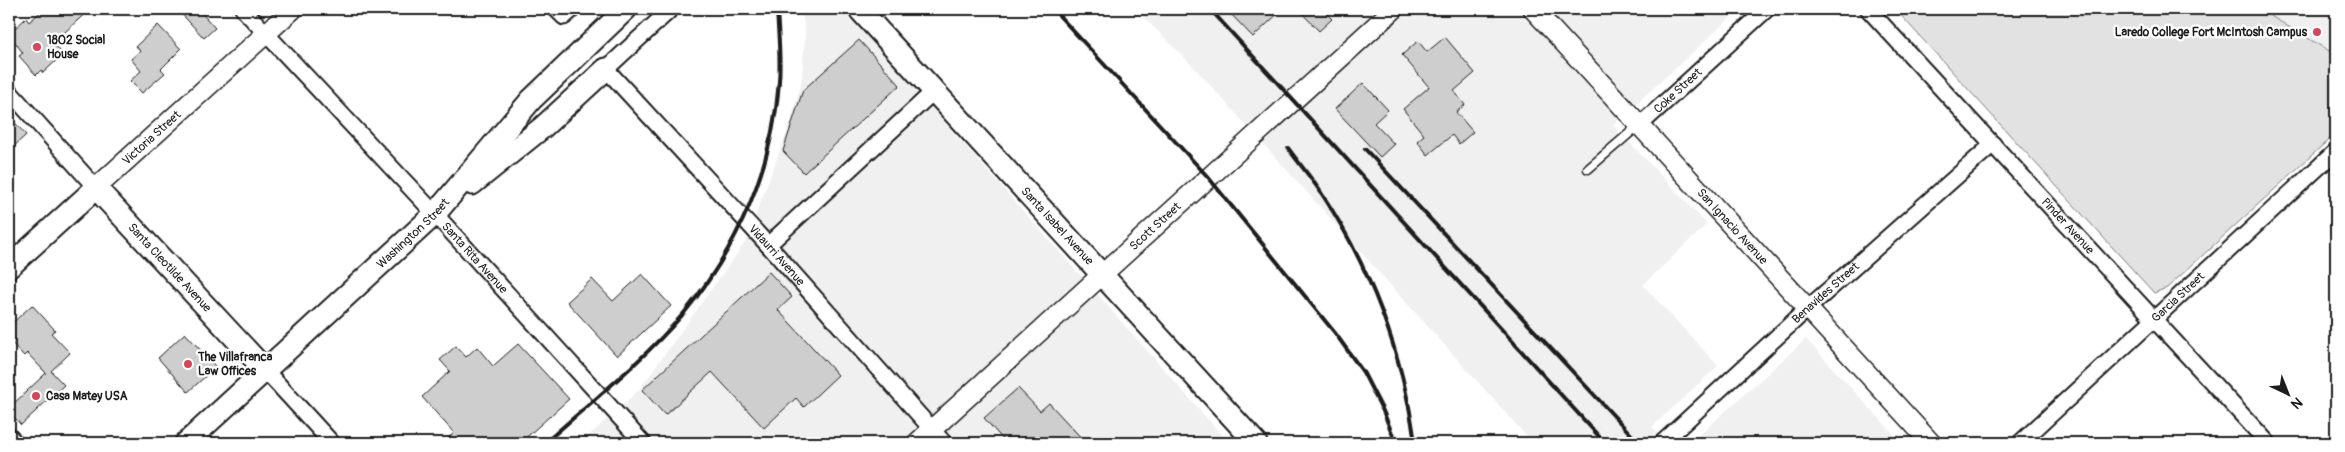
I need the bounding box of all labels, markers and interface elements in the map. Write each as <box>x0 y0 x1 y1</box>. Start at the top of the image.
place label: Laredo College Fort McIntosh Campus <box>2115 25 2308 40</box>
marker: Laredo College Fort McIntosh Campus <box>2311 26 2323 38</box>
place label: 1802 Social House <box>47 33 106 62</box>
marker: 1802 Social House <box>31 41 43 53</box>
street label: Coke Street <box>1650 65 1705 116</box>
street label: Victoria Street <box>119 107 184 168</box>
street label: Santa Isabel Avenue <box>1018 184 1097 268</box>
street label: San Ignacio Avenue <box>1694 185 1771 268</box>
street label: Washington Street <box>373 195 453 272</box>
street label: Pinder Avenue <box>2038 195 2098 257</box>
street label: Scott Street <box>1126 199 1184 254</box>
street label: Santa Rita Avenue <box>439 219 511 297</box>
street label: Santa Cleotilde Avenue <box>125 220 215 315</box>
street label: Vidaurri Avenue <box>745 221 808 289</box>
street label: Benavides Street <box>1789 259 1862 327</box>
street label: Garcia Street <box>2148 269 2208 325</box>
place label: The Villafranca Law Offices <box>197 350 273 379</box>
marker: The Villafranca Law Offices <box>182 358 194 370</box>
north arrow <box>2262 370 2312 420</box>
place label: Casa Matey USA <box>46 389 128 404</box>
marker: Casa Matey USA <box>30 390 42 402</box>
text: N <box>2287 394 2306 413</box>

